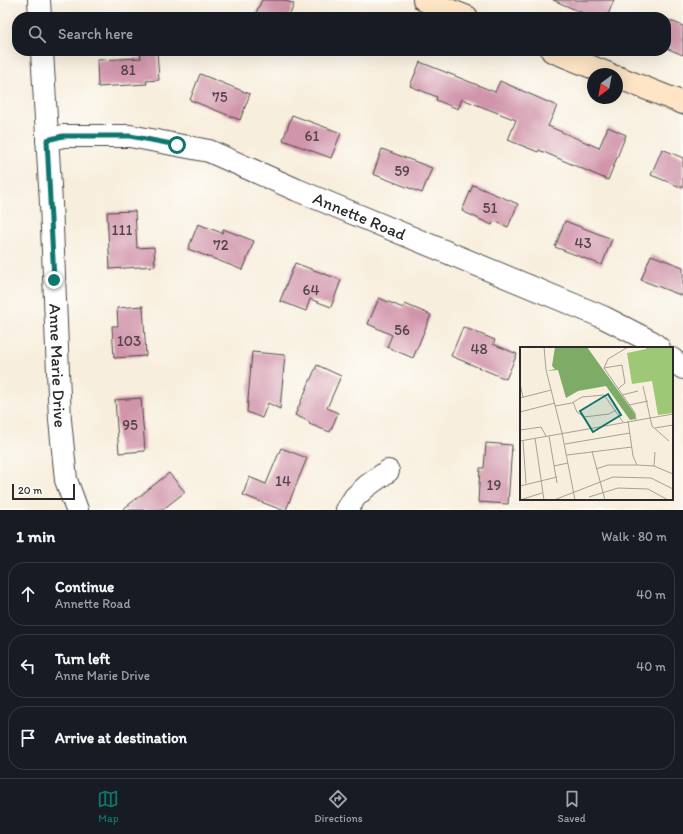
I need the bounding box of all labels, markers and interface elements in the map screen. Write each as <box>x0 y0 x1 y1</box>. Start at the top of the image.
search box <box>12 12 671 56</box>
icon: search <box>26 23 48 45</box>
text: Search here <box>58 25 133 43</box>
house number: 81 <box>120 61 136 79</box>
north arrow <box>587 68 623 104</box>
house number: 75 <box>212 88 228 106</box>
house number: 61 <box>305 127 319 145</box>
route start <box>168 136 186 154</box>
house number: 59 <box>394 162 410 180</box>
street label: Annette Road <box>310 188 410 244</box>
house number: 51 <box>483 199 497 217</box>
house number: 111 <box>112 221 132 239</box>
house number: 43 <box>574 234 592 252</box>
house number: 72 <box>213 236 229 254</box>
route end <box>45 271 63 289</box>
house number: 64 <box>303 281 319 299</box>
street label: Anne Marie Drive <box>45 303 71 429</box>
house number: 56 <box>394 321 410 339</box>
house number: 103 <box>117 332 141 350</box>
house number: 48 <box>470 340 488 358</box>
inset map <box>520 347 673 500</box>
house number: 95 <box>122 416 138 434</box>
house number: 14 <box>275 472 291 490</box>
house number: 19 <box>487 476 502 494</box>
scale bar <box>12 482 75 501</box>
text: 20 m <box>18 484 42 497</box>
text: 1 min <box>16 526 55 546</box>
text: Walk · 80 m <box>601 529 667 544</box>
text: Continue <box>55 578 114 596</box>
icon: ahead <box>17 583 39 605</box>
text: 40 m <box>636 587 666 602</box>
text: Annette Road <box>55 596 131 611</box>
text: Turn left <box>55 650 110 668</box>
icon: left <box>17 655 39 677</box>
text: 40 m <box>636 659 666 674</box>
text: Anne Marie Drive <box>55 668 150 683</box>
icon: arrive <box>17 727 39 749</box>
text: Arrive at destination <box>55 729 187 747</box>
tab: Map <box>97 788 119 825</box>
tab: Directions <box>314 788 363 825</box>
tab: Saved <box>557 788 586 825</box>

